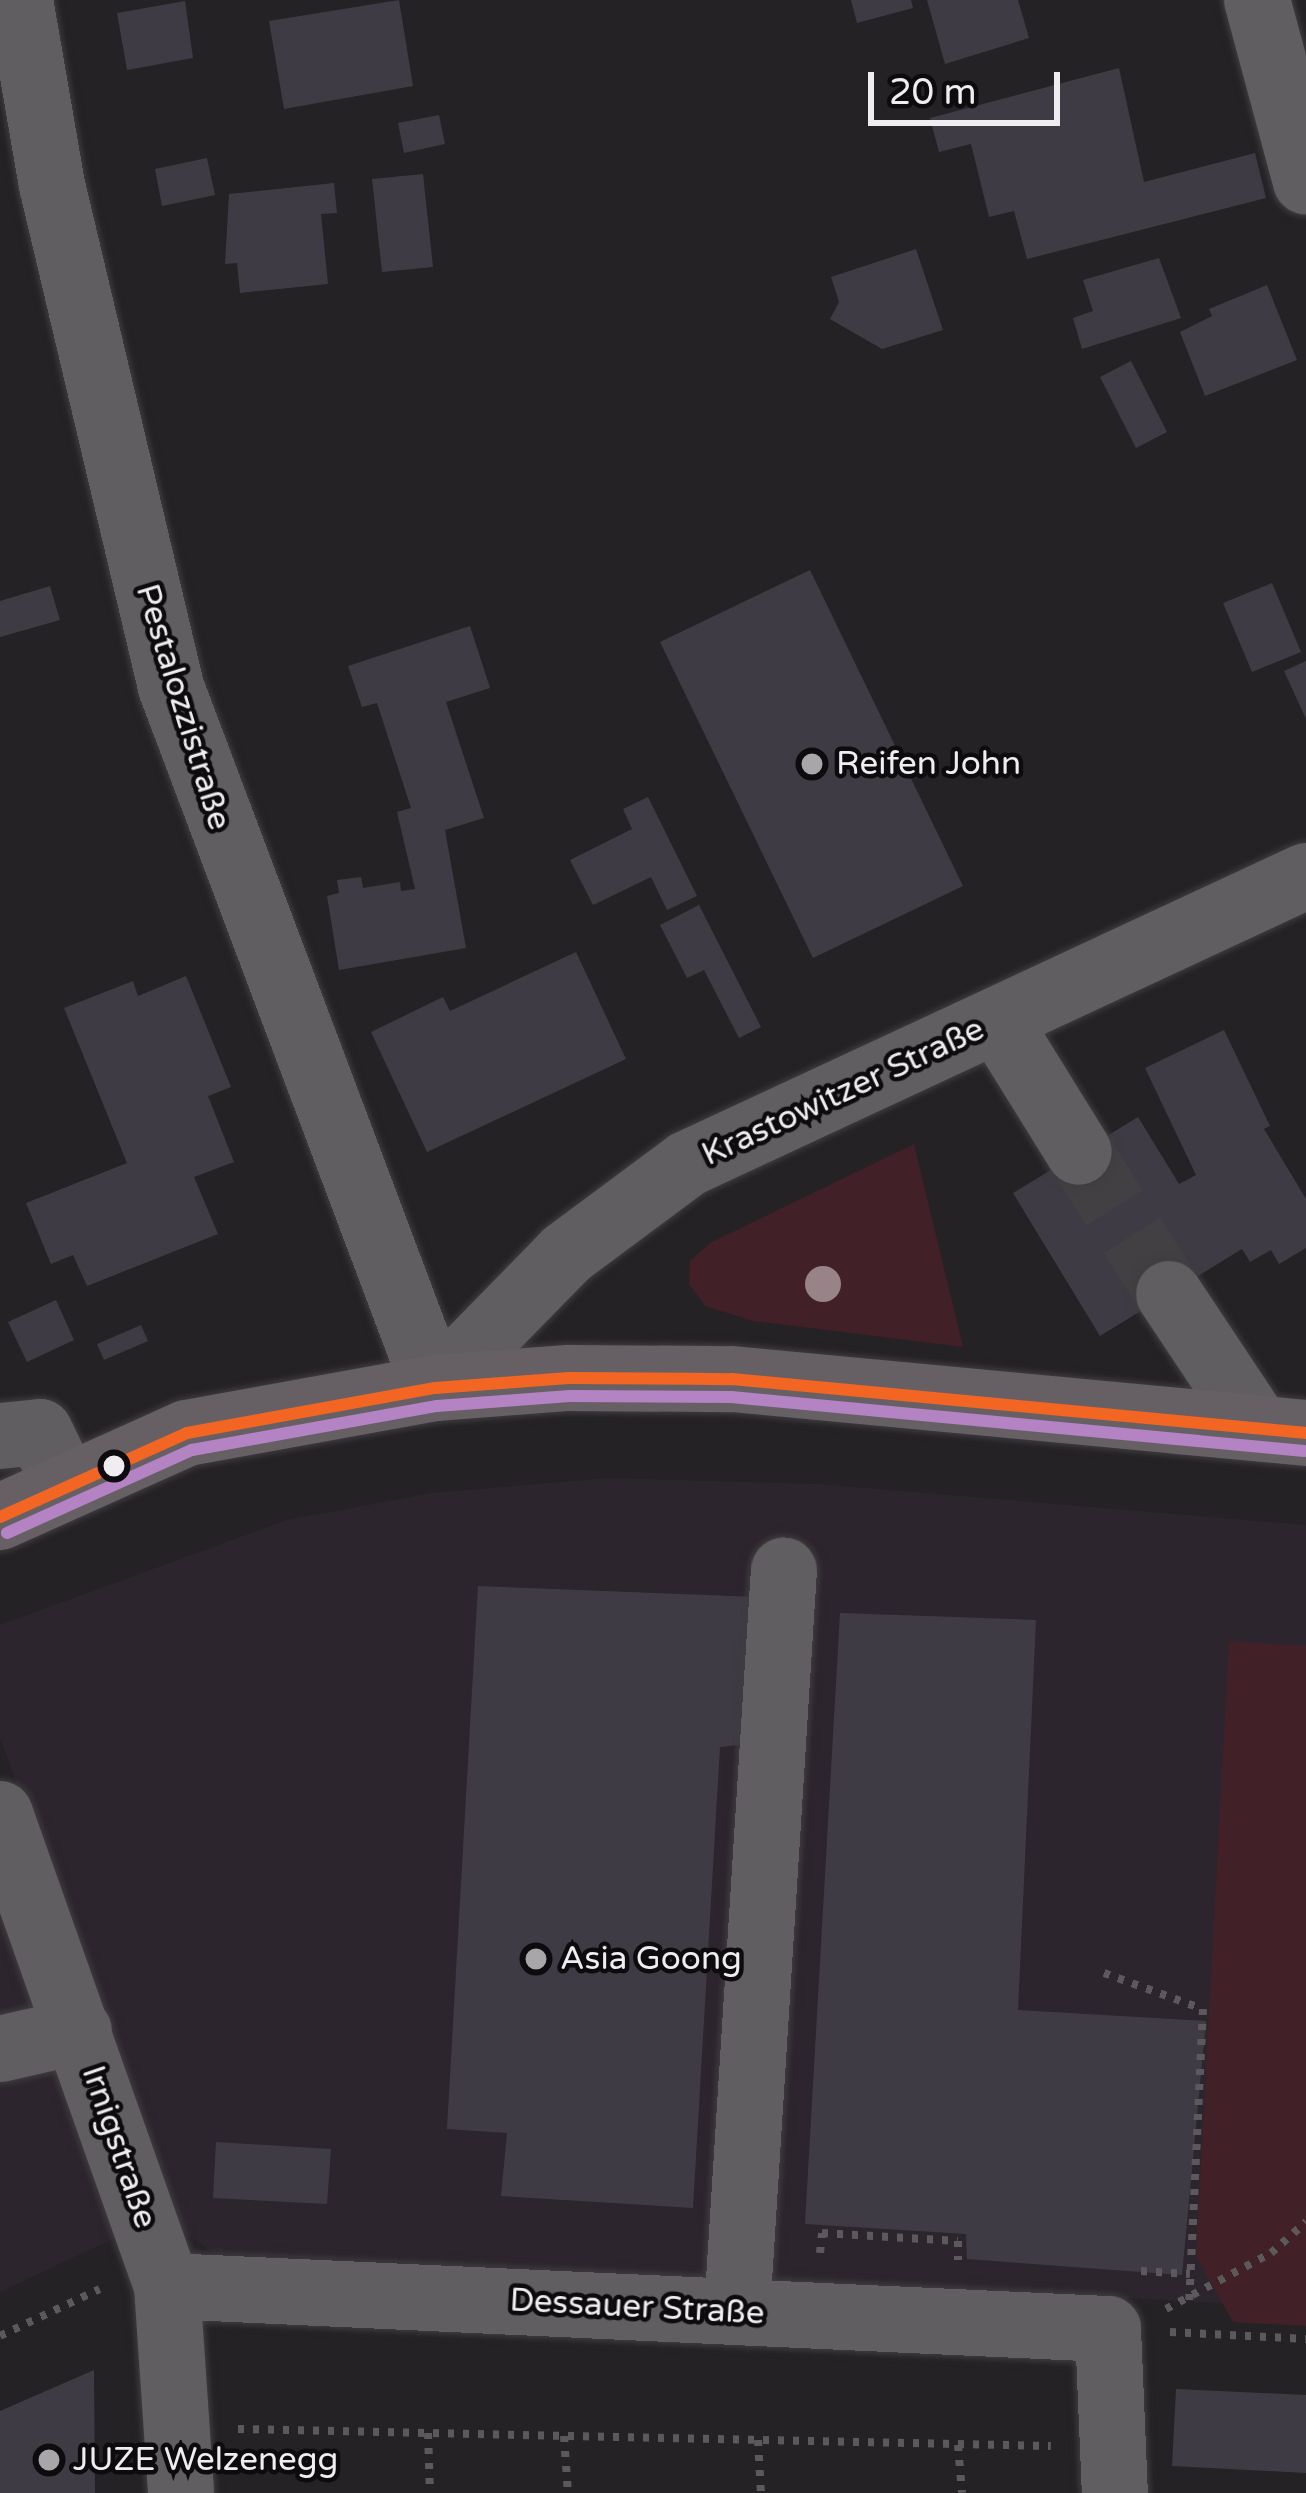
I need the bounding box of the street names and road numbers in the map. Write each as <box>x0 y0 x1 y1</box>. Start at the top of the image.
street label: Pestalozzistraße <box>127 579 239 835</box>
street label: Krastowitzer Straße <box>696 1009 990 1175</box>
street label: Irnigstraße <box>73 2061 165 2233</box>
street label: Dessauer Straße <box>509 2281 765 2333</box>

